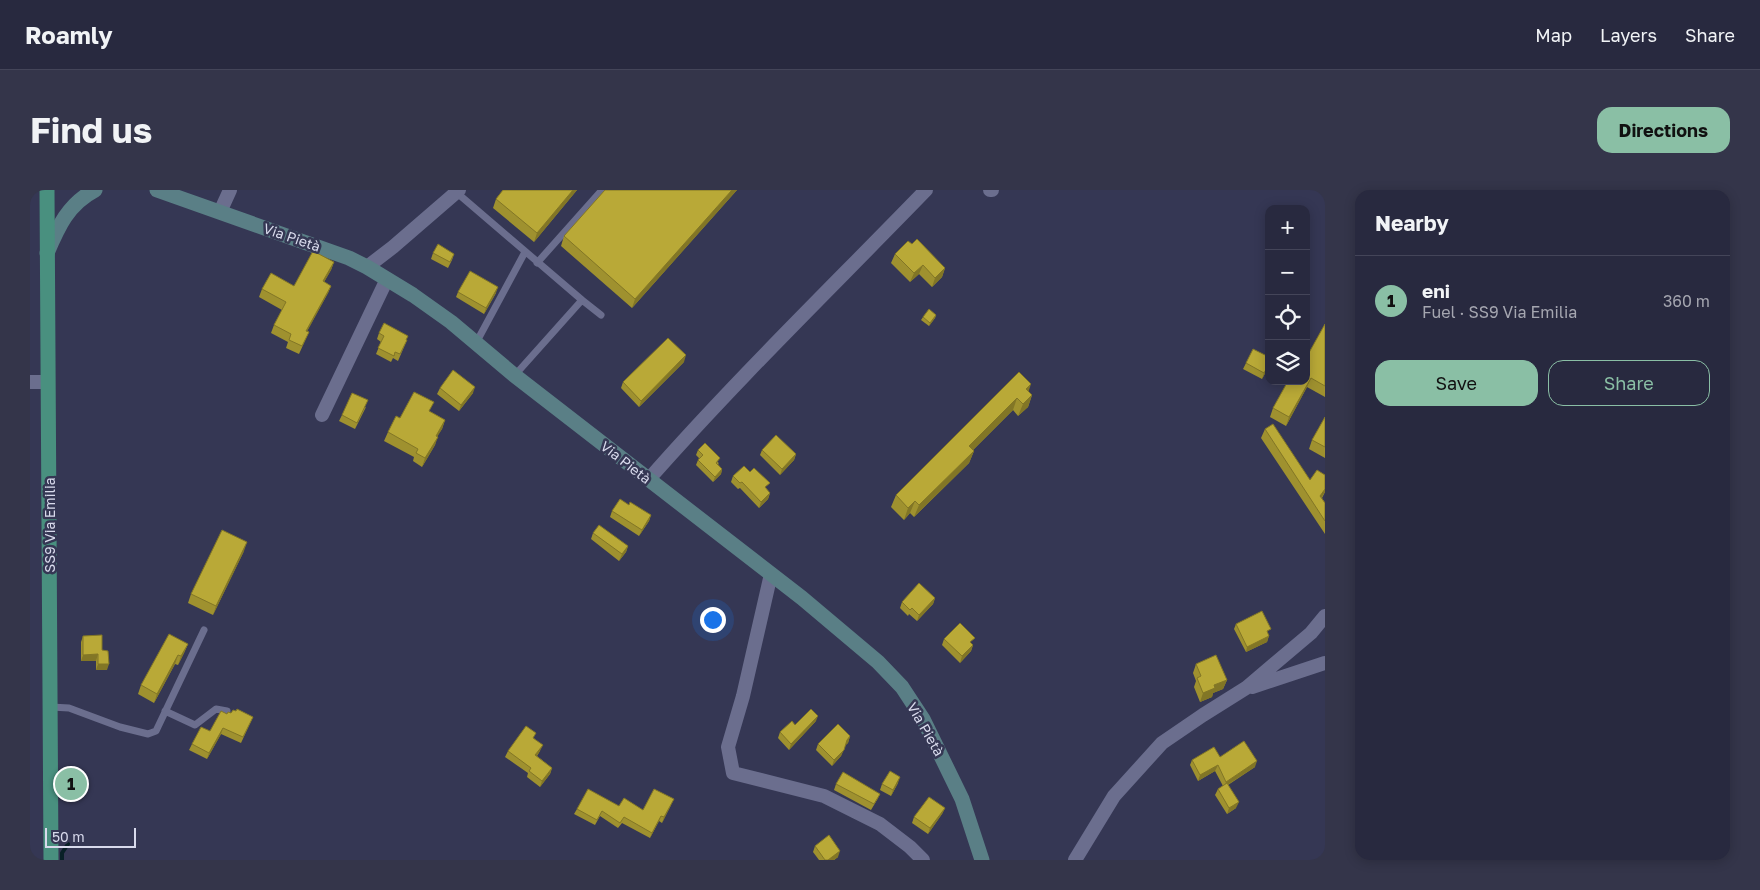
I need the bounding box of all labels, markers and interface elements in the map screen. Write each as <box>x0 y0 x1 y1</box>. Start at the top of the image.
text: Roamly <box>25 20 113 49</box>
text: Map <box>1535 24 1572 46</box>
text: Layers <box>1600 24 1657 46</box>
text: Share <box>1685 24 1735 46</box>
button: Directions <box>1597 107 1730 153</box>
text: Find us <box>30 109 152 151</box>
map controls <box>1265 205 1310 385</box>
button: + <box>1265 205 1310 250</box>
text: Nearby <box>1375 210 1449 236</box>
street label: Via Pietà <box>261 219 323 255</box>
button: − <box>1265 250 1310 295</box>
text: eni <box>1422 279 1450 302</box>
text: 1 <box>1387 291 1395 311</box>
text: 360 m <box>1663 291 1710 311</box>
button: locate <box>1265 295 1310 340</box>
text: Fuel · SS9 Via Emilia <box>1422 302 1577 322</box>
button: layers <box>1265 340 1310 385</box>
button: Save <box>1375 360 1538 406</box>
button: Share <box>1548 360 1710 406</box>
street label: Via Pietà <box>597 437 655 487</box>
street label: SS9 Via Emilia <box>41 477 58 573</box>
your location <box>700 607 726 633</box>
street label: Via Pietà <box>904 699 948 759</box>
pin: 1 <box>55 765 87 803</box>
scale bar <box>45 825 136 848</box>
text: 50 m <box>52 828 85 845</box>

